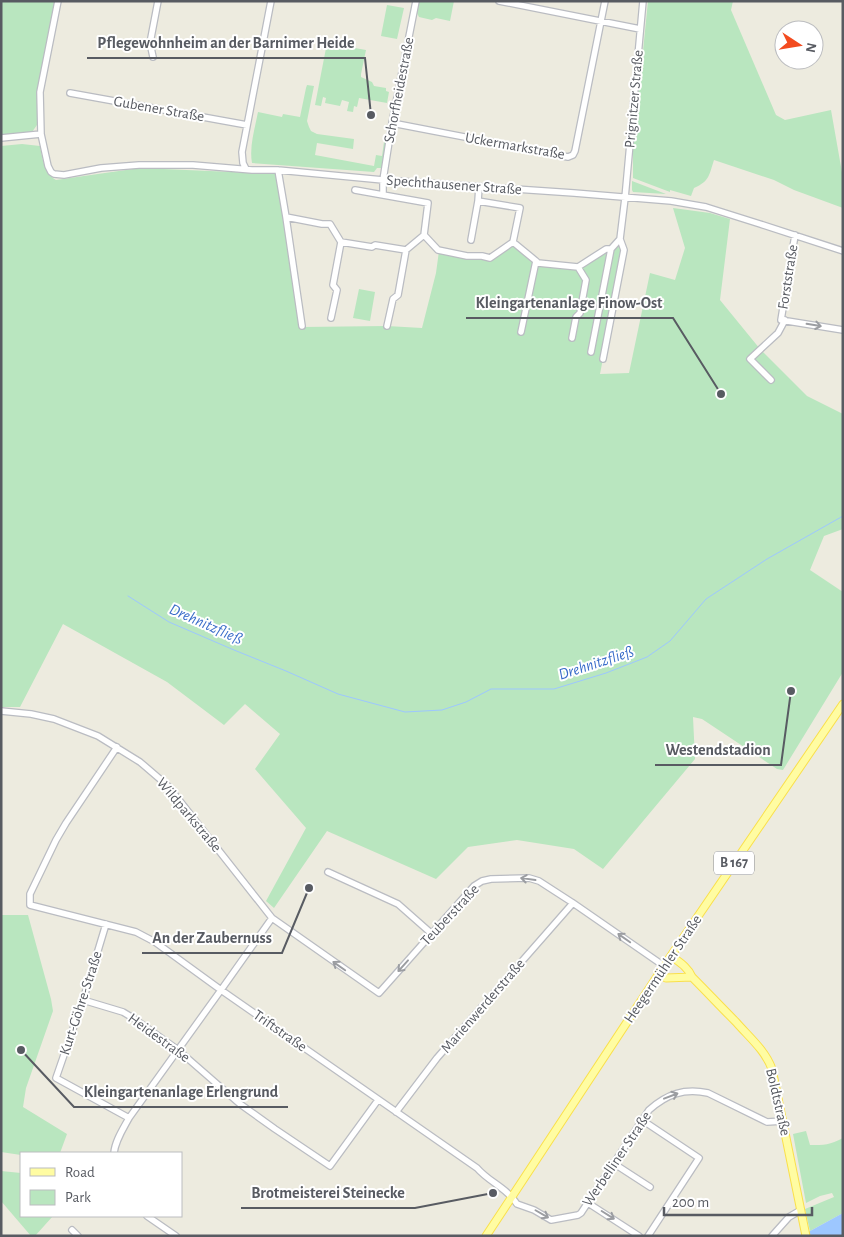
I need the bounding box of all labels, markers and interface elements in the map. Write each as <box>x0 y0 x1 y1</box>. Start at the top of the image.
north arrow <box>774 20 824 70</box>
callout: Pflegewohnheim an der Barnimer Heide <box>87 27 365 58</box>
text: Pflegewohnheim an der Barnimer Heide <box>97 35 355 51</box>
street label: Schorfheidestraße <box>381 36 417 144</box>
text: N <box>803 41 819 54</box>
street label: Prignitzer Straße <box>622 49 646 149</box>
street label: Gubener Straße <box>113 94 206 124</box>
street label: Uckermarkstraße <box>464 130 566 162</box>
street label: Spechthausener Straße <box>386 173 522 197</box>
street label: Forststraße <box>775 243 801 311</box>
callout: Kleingartenanlage Finow-Ost <box>466 287 673 318</box>
text: Kleingartenanlage Finow-Ost <box>475 295 663 311</box>
one-way arrow <box>805 320 821 330</box>
water label: Drehnitzfließ <box>167 601 245 647</box>
water label: Drehnitzfließ <box>556 643 636 683</box>
callout: Westendstadion <box>655 734 781 765</box>
text: Westendstadion <box>665 742 771 758</box>
street label: Wildparkstraße <box>154 775 224 855</box>
road number: B 167 <box>714 851 754 874</box>
one-way arrow <box>520 874 536 884</box>
street label: Teuberstraße <box>418 881 482 948</box>
street label: Heegermühler Straße <box>621 912 705 1026</box>
callout: An der Zaubernuss <box>142 922 282 953</box>
text: An der Zaubernuss <box>152 930 272 946</box>
one-way arrow <box>617 933 631 943</box>
street label: Kurt-Göhre-Straße <box>57 949 105 1057</box>
street label: Marienwerderstraße <box>438 956 528 1056</box>
one-way arrow <box>398 960 409 973</box>
one-way arrow <box>333 961 347 971</box>
street label: Triftstraße <box>251 1007 310 1055</box>
street label: Heidestraße <box>125 1011 193 1065</box>
street label: Boldtstraße <box>763 1067 793 1137</box>
callout: Kleingartenanlage Erlengrund <box>74 1076 288 1107</box>
text: Kleingartenanlage Erlengrund <box>84 1084 279 1100</box>
one-way arrow <box>663 1091 678 1100</box>
street label: Werbelliner Straße <box>580 1109 654 1209</box>
legend <box>20 1152 182 1217</box>
text: Road <box>65 1165 95 1180</box>
callout: Brotmeisterei Steinecke <box>241 1177 415 1208</box>
scale bar <box>664 1184 812 1216</box>
text: Brotmeisterei Steinecke <box>251 1185 405 1201</box>
text: Park <box>65 1190 91 1205</box>
text: 200 m <box>672 1195 709 1210</box>
one-way arrow <box>535 1210 549 1220</box>
one-way arrow <box>601 1210 615 1220</box>

